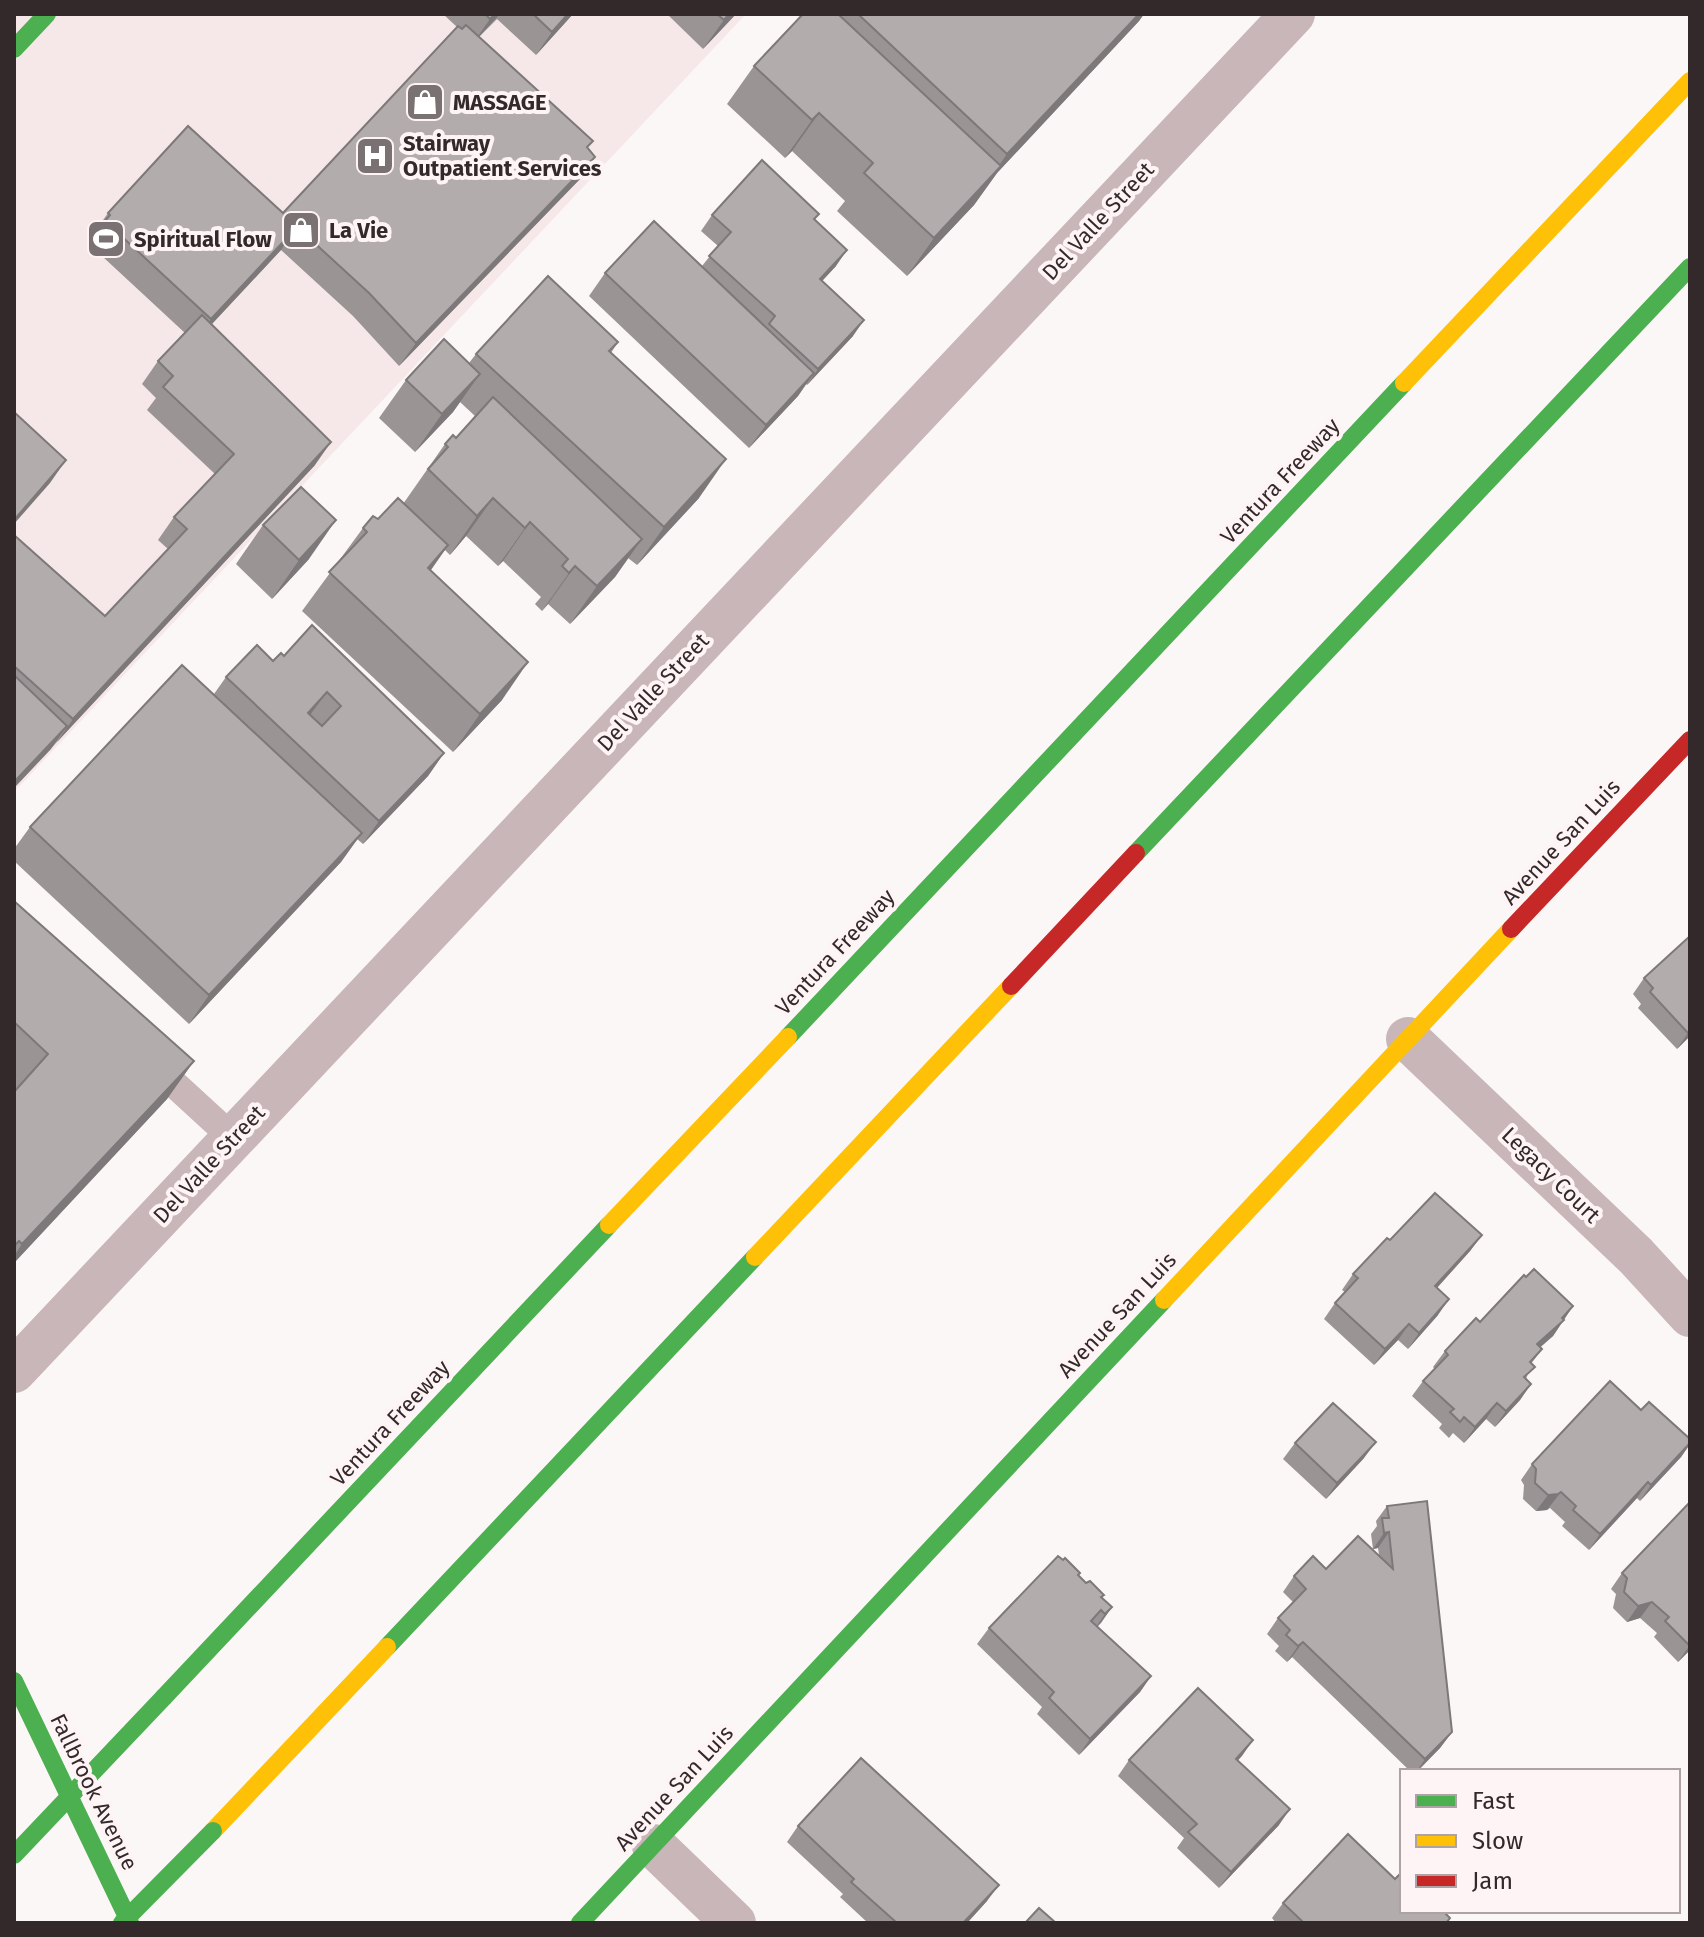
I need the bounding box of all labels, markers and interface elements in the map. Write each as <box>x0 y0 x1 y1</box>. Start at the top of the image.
shop icon: MASSAGE <box>404 81 446 123</box>
place label: MASSAGE <box>453 89 547 116</box>
place label: Stairway Outpatient Services <box>403 130 602 182</box>
hospital icon: Stairway Outpatient Services <box>354 135 396 177</box>
street label: Del Valle Street <box>1036 156 1160 286</box>
shop icon: La Vie <box>280 209 322 251</box>
place label: La Vie <box>329 217 388 244</box>
sports icon: Spiritual Flow <box>85 218 127 260</box>
place label: Spiritual Flow <box>134 226 272 253</box>
street label: Ventura Freeway <box>1215 412 1345 550</box>
street label: Del Valle Street <box>591 627 715 757</box>
street label: Avenue San Luis <box>1496 774 1626 910</box>
street label: Ventura Freeway <box>770 883 900 1021</box>
street label: Del Valle Street <box>147 1099 271 1229</box>
street label: Legacy Court <box>1496 1121 1606 1229</box>
street label: Avenue San Luis <box>1052 1247 1182 1383</box>
street label: Ventura Freeway <box>325 1354 455 1492</box>
street label: Fallbrook Avenue <box>44 1709 144 1875</box>
street label: Avenue San Luis <box>609 1720 739 1856</box>
legend <box>1400 1769 1680 1913</box>
text: Fast <box>1472 1787 1515 1815</box>
text: Slow <box>1472 1827 1523 1855</box>
text: Jam <box>1472 1867 1513 1895</box>

